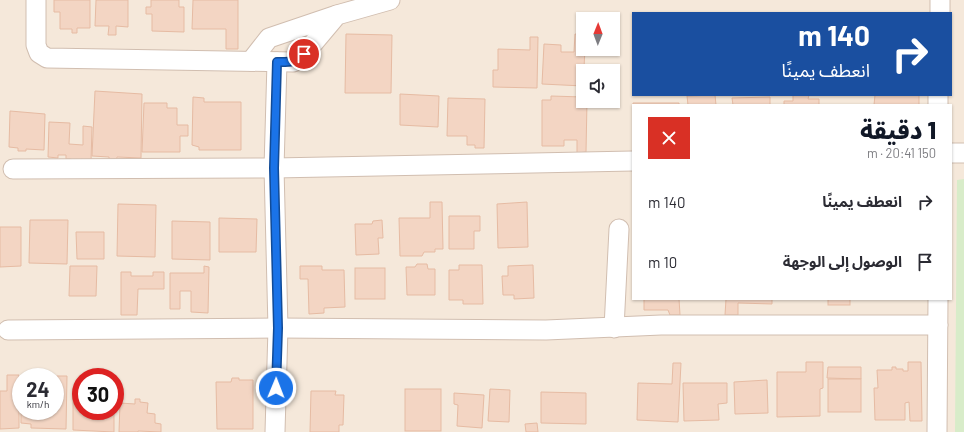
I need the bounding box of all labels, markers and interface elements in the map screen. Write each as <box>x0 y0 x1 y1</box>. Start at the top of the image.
north arrow <box>576 12 620 56</box>
map controls <box>576 12 620 108</box>
text: 140 m <box>798 18 870 52</box>
icon: right <box>884 28 936 80</box>
pin <box>287 37 321 71</box>
icon: arrive <box>293 43 315 65</box>
text: انعطف يمينًا <box>781 59 870 81</box>
button: sound <box>576 64 620 108</box>
text: 1 دقيقة <box>860 115 936 144</box>
button: close <box>648 117 690 159</box>
text: 150 m · 20:41 <box>867 145 936 161</box>
icon: right <box>914 191 936 213</box>
text: انعطف يمينًا <box>822 192 902 210</box>
text: 140 m <box>648 193 685 211</box>
icon: arrive <box>914 251 936 273</box>
text: الوصول إلى الوجهة <box>783 252 902 270</box>
text: 10 m <box>648 253 677 271</box>
position arrow <box>255 367 297 409</box>
speed limit sign: 30 <box>72 368 124 420</box>
text: 24 <box>26 377 50 401</box>
text: km/h <box>27 398 49 410</box>

